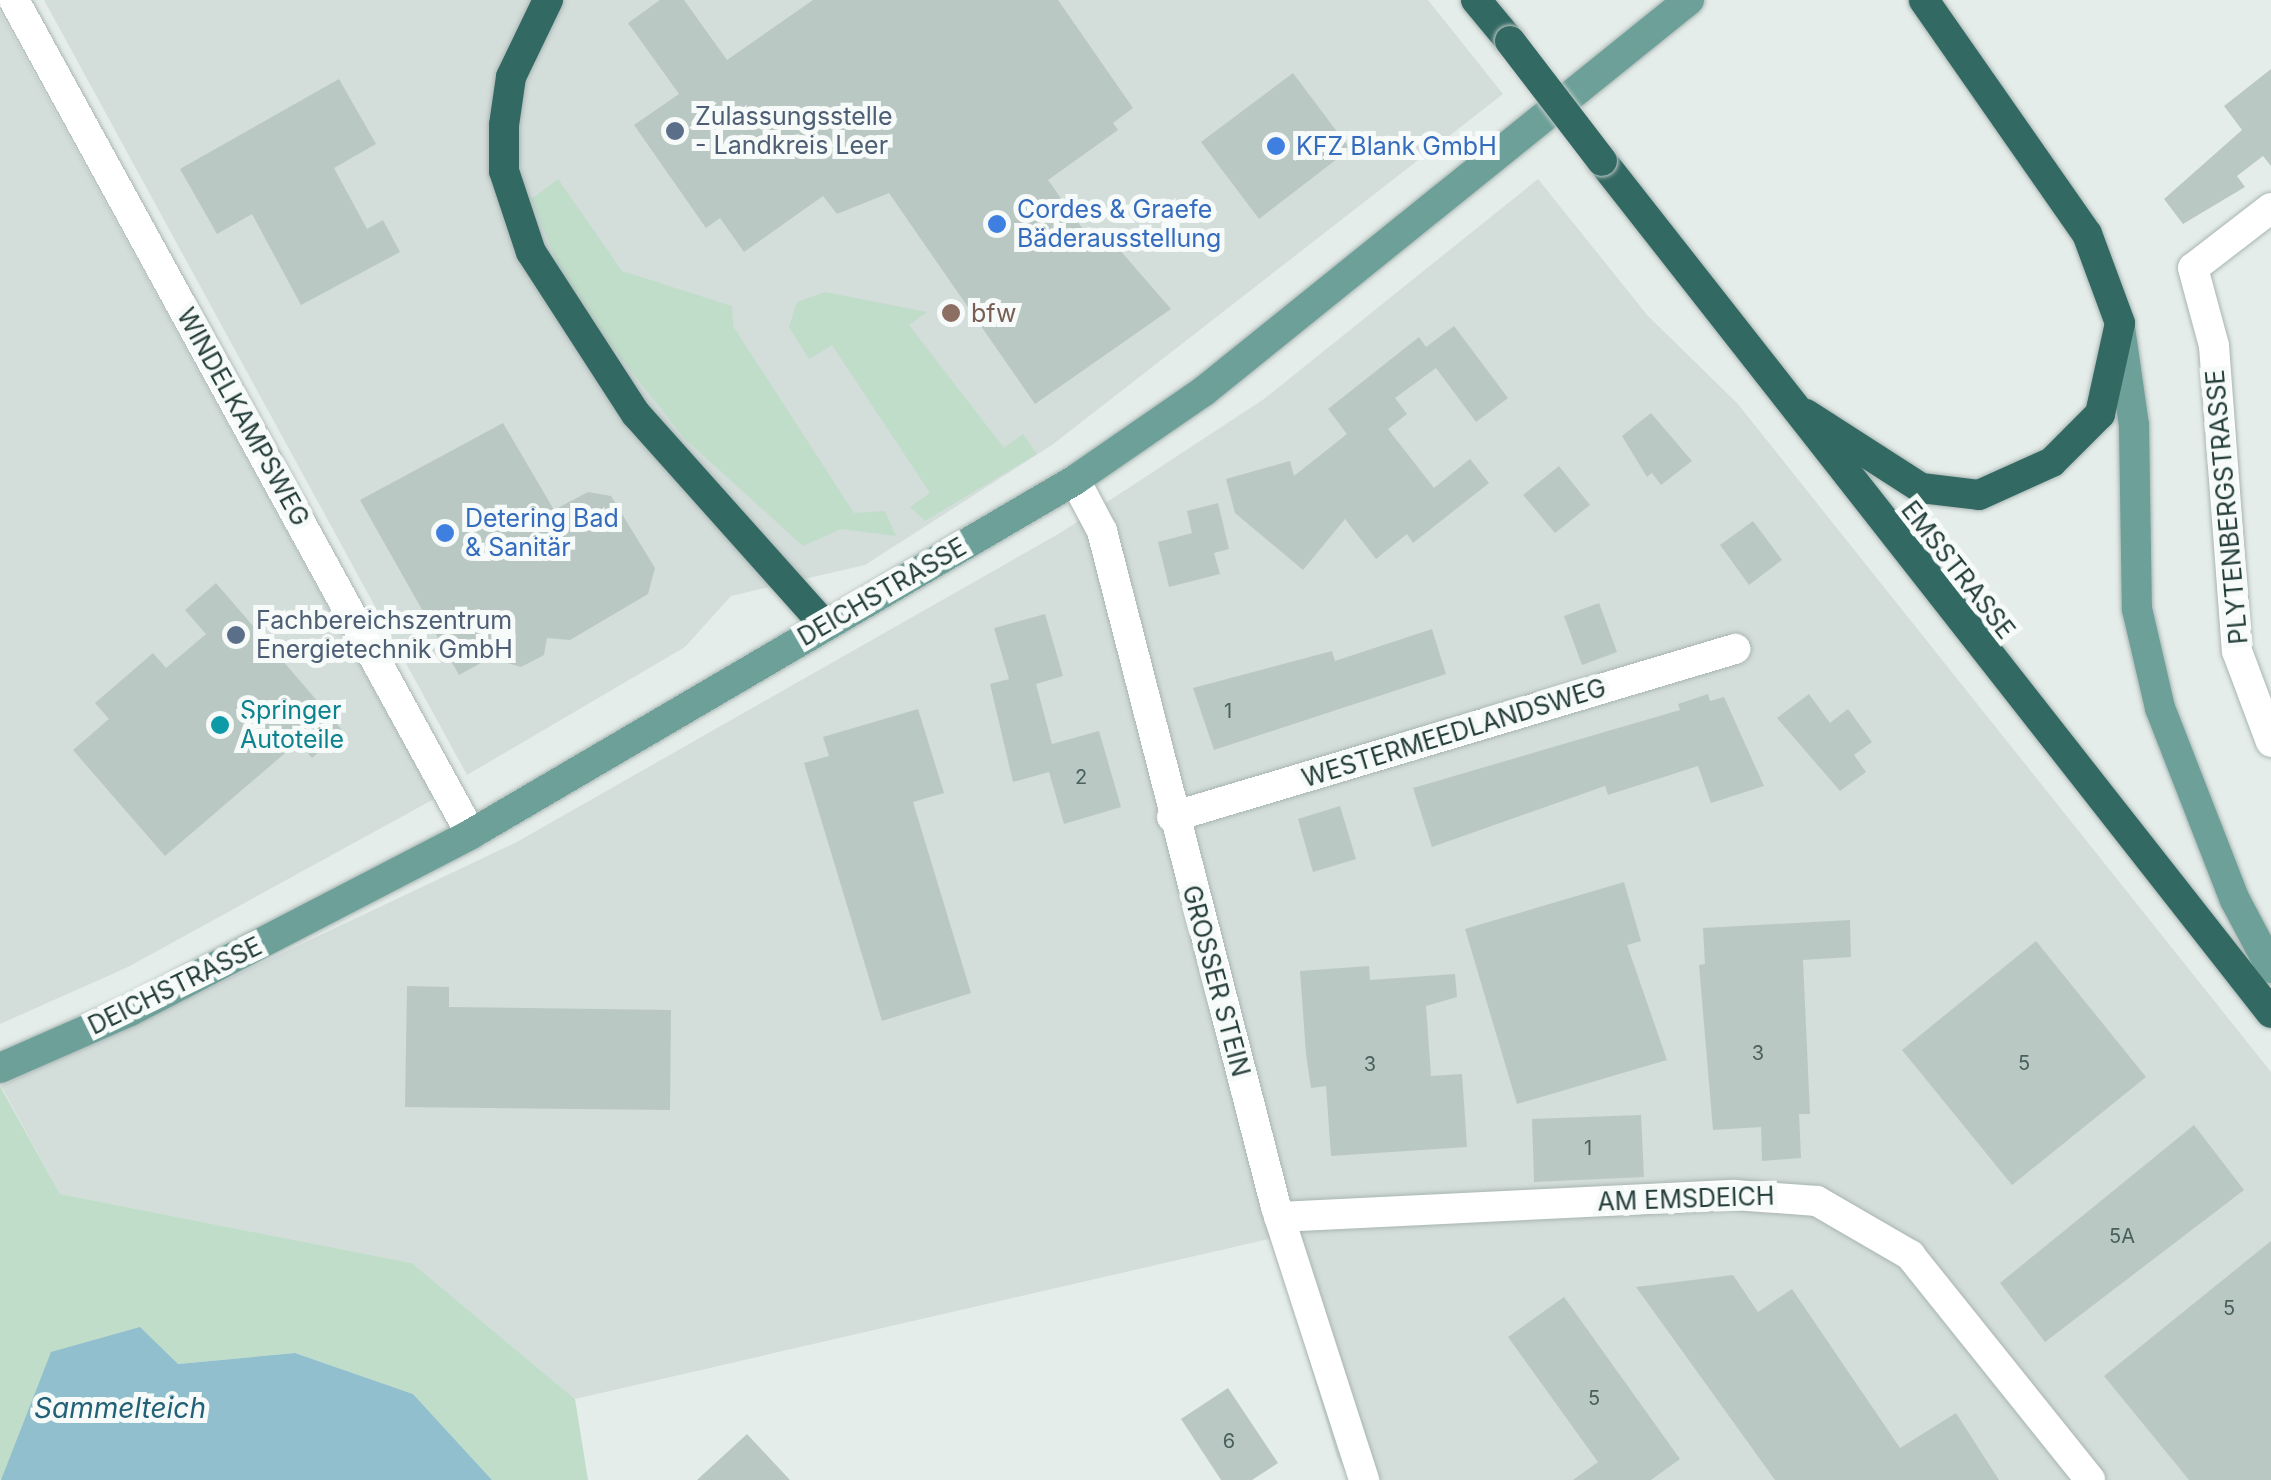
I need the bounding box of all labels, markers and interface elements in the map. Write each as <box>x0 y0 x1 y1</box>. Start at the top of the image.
place label: Zulassungsstelle - Landkreis Leer <box>695 102 892 161</box>
marker: Zulassungsstelle - Landkreis Leer <box>664 120 686 142</box>
place label: KFZ Blank GmbH <box>1296 131 1497 161</box>
marker: KFZ Blank GmbH <box>1265 135 1287 157</box>
place label: Cordes & Graefe Bäderausstellung <box>1017 195 1221 254</box>
marker: Cordes & Graefe Bäderausstellung <box>986 213 1008 235</box>
place label: bfw <box>971 298 1016 328</box>
marker: bfw <box>940 302 962 324</box>
street label: WINDELKAMPSWEG <box>171 303 315 531</box>
street label: PLYTENBERGSTRASSE <box>2200 368 2254 646</box>
street label: EMSSTRASSE <box>1895 495 2021 645</box>
place label: Detering Bad & Sanitär <box>465 504 619 563</box>
marker: Detering Bad & Sanitär <box>434 522 456 544</box>
street label: DEICHSTRASSE <box>793 532 971 652</box>
place label: Fachbereichszentrum Energietechnik GmbH <box>256 606 513 665</box>
marker: Fachbereichszentrum Energietechnik GmbH <box>225 624 247 646</box>
street label: WESTERMEEDLANDSWEG <box>1298 672 1610 794</box>
place label: Springer Autoteile <box>240 696 344 755</box>
house number: 1 <box>1224 699 1232 723</box>
marker: Springer Autoteile <box>209 714 231 736</box>
house number: 2 <box>1075 765 1087 789</box>
street label: GROSSER STEIN <box>1176 882 1256 1080</box>
street label: DEICHSTRASSE <box>83 931 267 1041</box>
house number: 3 <box>1752 1041 1764 1065</box>
house number: 5 <box>2018 1051 2030 1075</box>
house number: 3 <box>1364 1052 1376 1076</box>
house number: 1 <box>1584 1136 1592 1160</box>
street label: AM EMSDEICH <box>1597 1181 1775 1217</box>
house number: 5A <box>2109 1224 2135 1248</box>
house number: 5 <box>2223 1296 2235 1320</box>
house number: 5 <box>1588 1386 1600 1410</box>
water label: Sammelteich <box>34 1391 206 1425</box>
house number: 6 <box>1223 1429 1235 1453</box>

